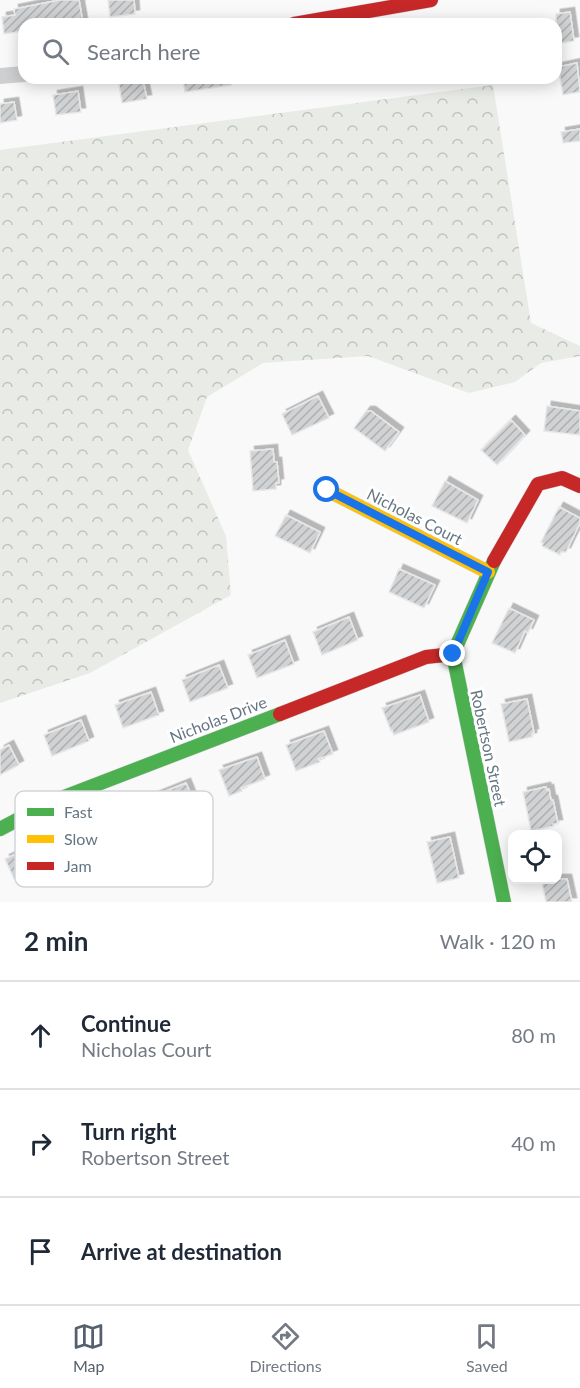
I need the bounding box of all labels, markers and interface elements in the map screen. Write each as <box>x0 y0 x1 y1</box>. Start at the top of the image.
search box <box>18 18 562 84</box>
icon: search <box>39 35 72 68</box>
text: Search here <box>87 38 200 65</box>
route start <box>313 476 339 502</box>
street label: Nicholas Court <box>364 484 466 548</box>
route end <box>439 640 465 666</box>
street label: Robertson Street <box>467 688 511 808</box>
street label: Nicholas Drive <box>167 692 269 746</box>
legend <box>15 791 213 887</box>
text: Fast <box>64 802 93 821</box>
text: Slow <box>64 829 98 848</box>
map controls <box>508 830 562 884</box>
button: locate <box>508 830 562 884</box>
text: Jam <box>64 856 92 875</box>
text: 2 min <box>24 925 88 957</box>
text: Walk · 120 m <box>440 929 556 953</box>
text: Continue <box>81 1010 171 1037</box>
icon: ahead <box>24 1019 57 1052</box>
text: 80 m <box>511 1023 556 1047</box>
text: Nicholas Court <box>81 1037 212 1061</box>
text: Turn right <box>81 1118 176 1145</box>
icon: right <box>24 1127 57 1160</box>
text: 40 m <box>511 1131 556 1155</box>
text: Robertson Street <box>81 1145 229 1169</box>
icon: arrive <box>24 1235 57 1268</box>
text: Arrive at destination <box>81 1238 282 1265</box>
tab: Map <box>72 1320 105 1375</box>
tab: Directions <box>249 1320 322 1375</box>
tab: Saved <box>466 1320 508 1375</box>

